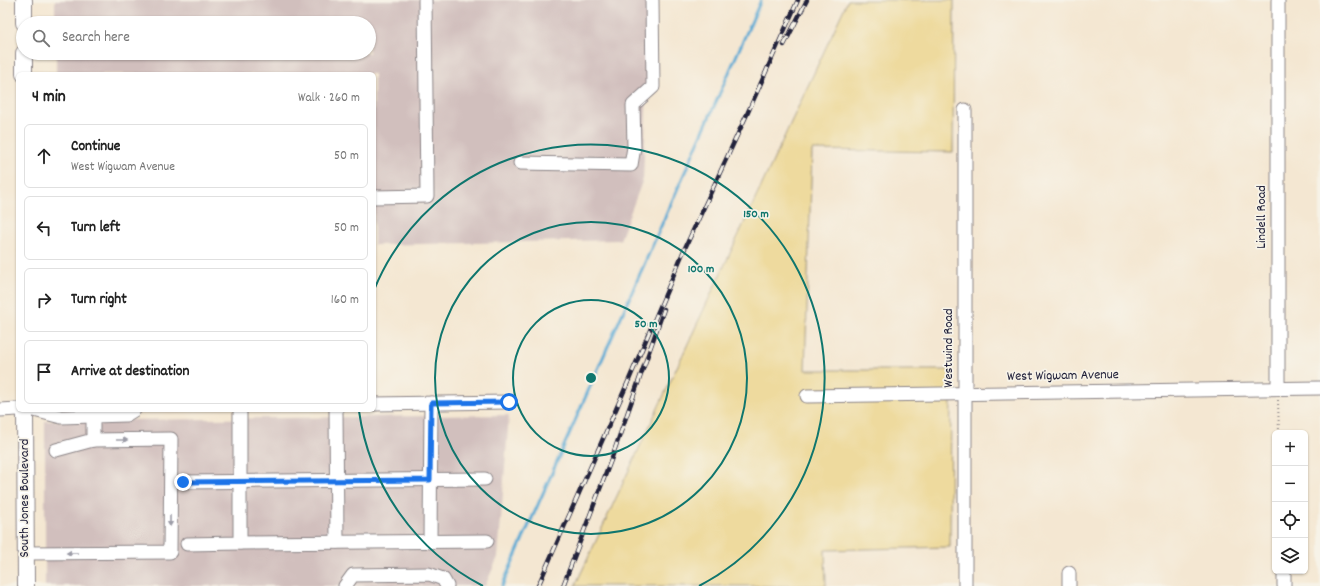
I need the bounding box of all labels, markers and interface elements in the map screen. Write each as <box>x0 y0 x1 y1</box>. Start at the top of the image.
search box <box>16 16 376 60</box>
icon: search <box>30 27 52 49</box>
text: Search here <box>62 27 130 49</box>
text: 4 min <box>32 86 66 110</box>
text: Walk · 260 m <box>298 89 360 108</box>
text: Continue <box>71 136 120 158</box>
icon: ahead <box>33 145 55 167</box>
text: 50 m <box>334 147 359 166</box>
text: West Wigwam Avenue <box>71 158 175 177</box>
street label: Lindell Road <box>1252 185 1272 249</box>
text: 150 m <box>743 206 769 223</box>
icon: left <box>33 217 55 239</box>
text: Turn left <box>71 217 120 239</box>
text: 50 m <box>334 219 359 238</box>
text: 100 m <box>688 261 714 278</box>
icon: right <box>33 289 55 311</box>
text: Turn right <box>71 289 127 311</box>
text: 160 m <box>331 291 359 310</box>
street label: Westwind Road <box>939 308 959 388</box>
text: 50 m <box>634 316 658 333</box>
icon: arrive <box>33 361 55 383</box>
text: Arrive at destination <box>71 361 189 383</box>
street label: West Wigwam Avenue <box>1007 365 1119 387</box>
centre of rings <box>584 371 598 385</box>
route start <box>500 393 518 411</box>
map controls <box>1272 430 1308 574</box>
button: + <box>1272 430 1308 466</box>
one-way arrow <box>116 437 129 443</box>
street label: South Jones Boulevard <box>15 439 35 557</box>
button: − <box>1272 466 1308 502</box>
route end <box>174 473 192 491</box>
button: locate <box>1272 502 1308 538</box>
one-way arrow <box>167 515 173 528</box>
button: layers <box>1272 538 1308 574</box>
one-way arrow <box>65 550 78 556</box>

